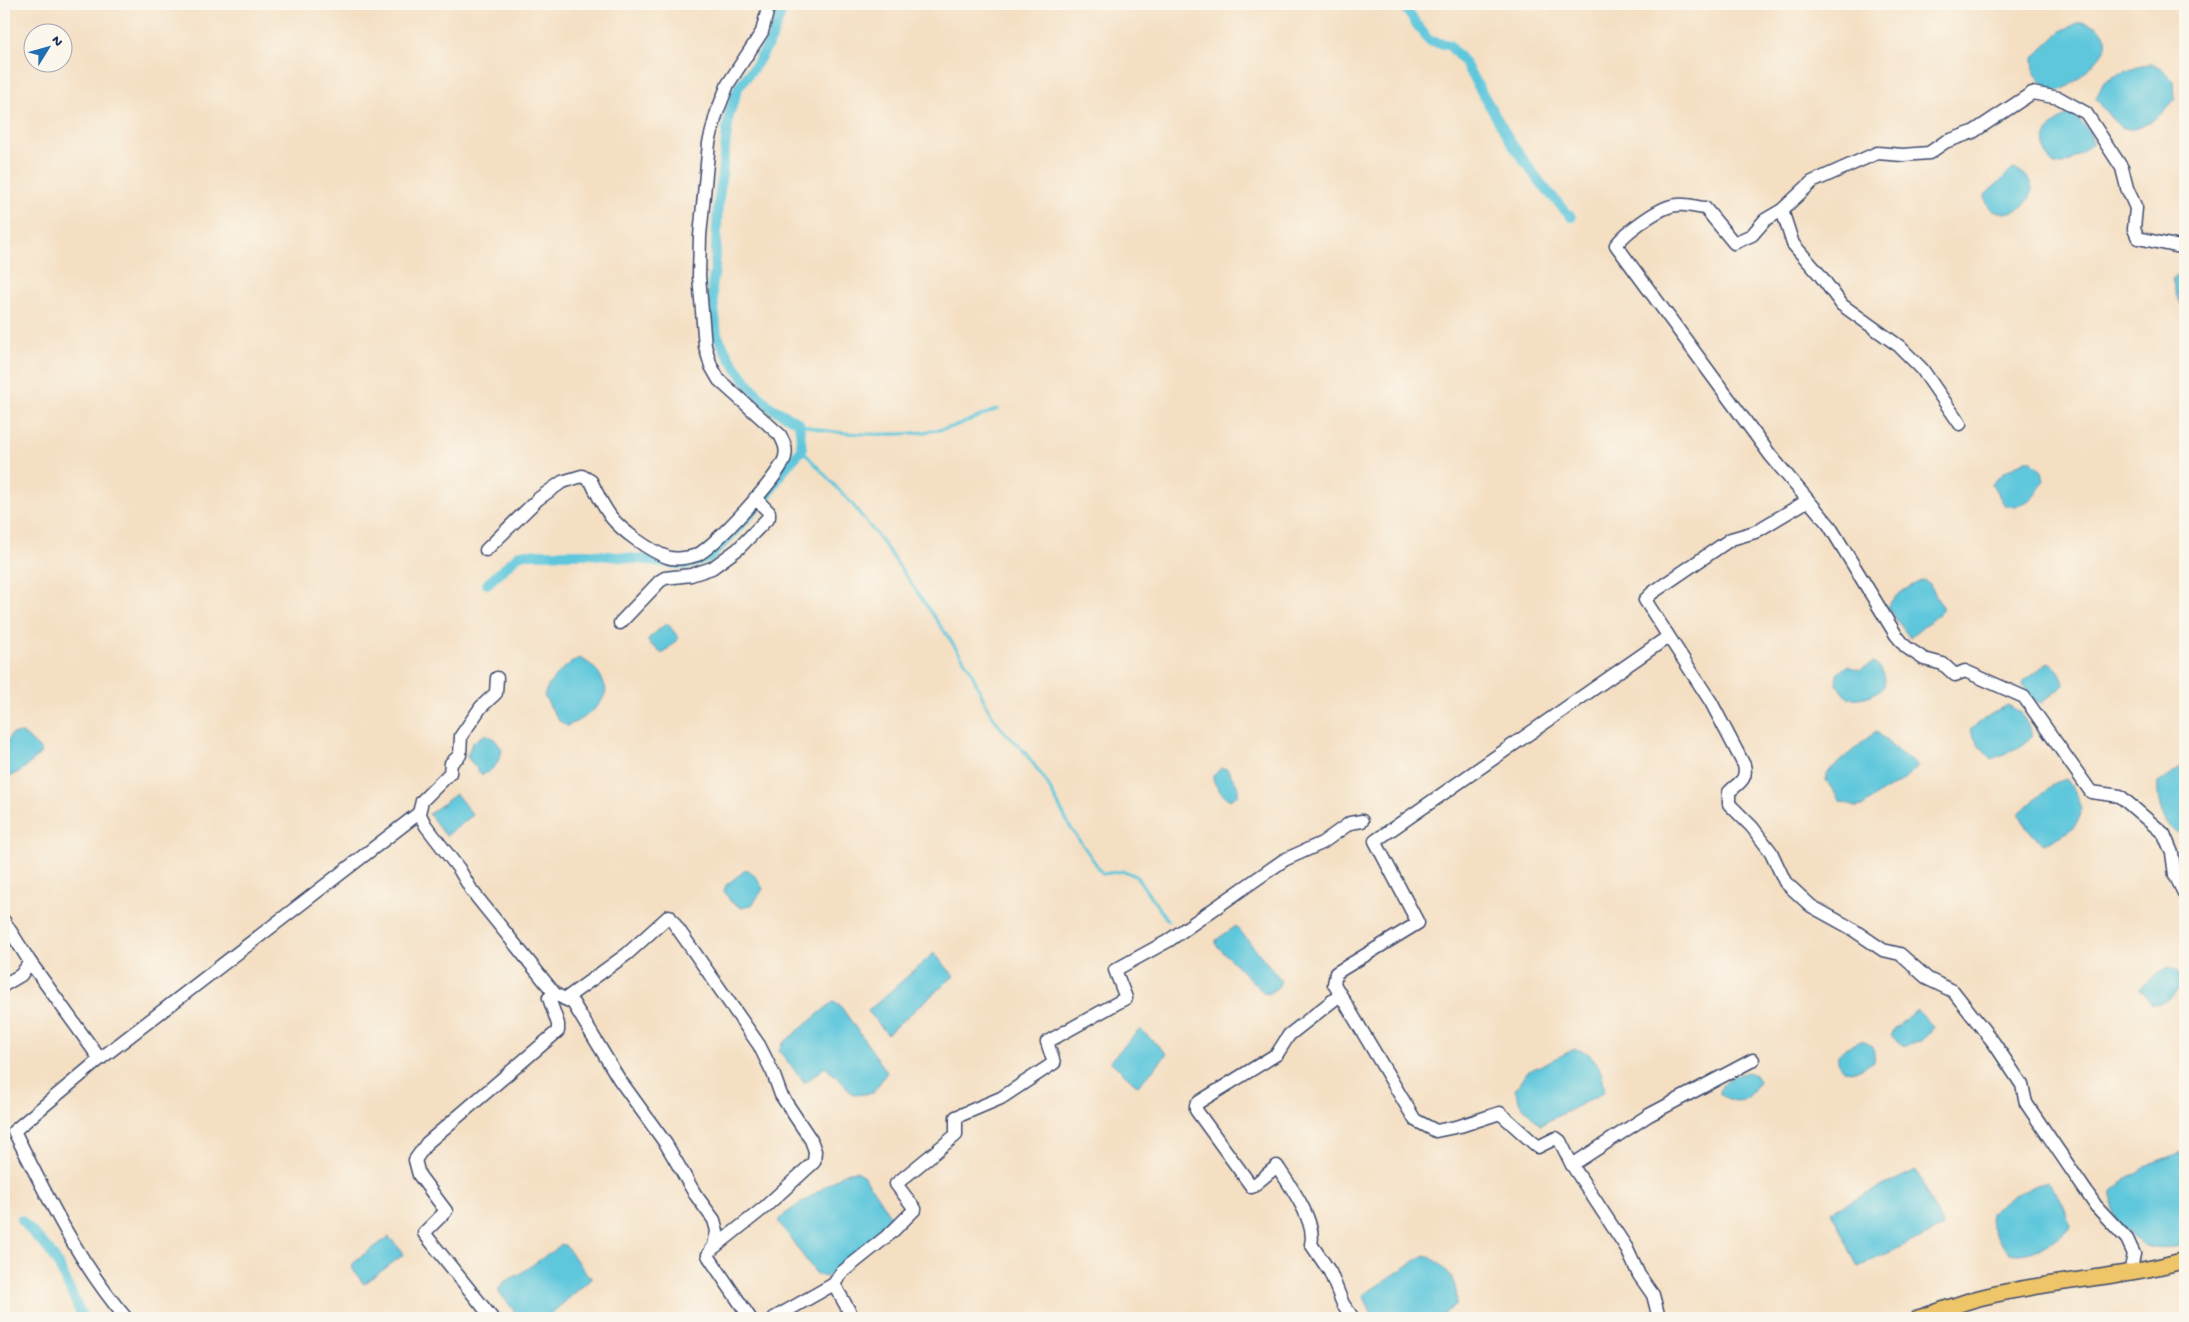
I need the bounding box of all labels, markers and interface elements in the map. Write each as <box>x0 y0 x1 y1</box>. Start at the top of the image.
north arrow <box>22 22 72 72</box>
text: N <box>47 33 66 50</box>

